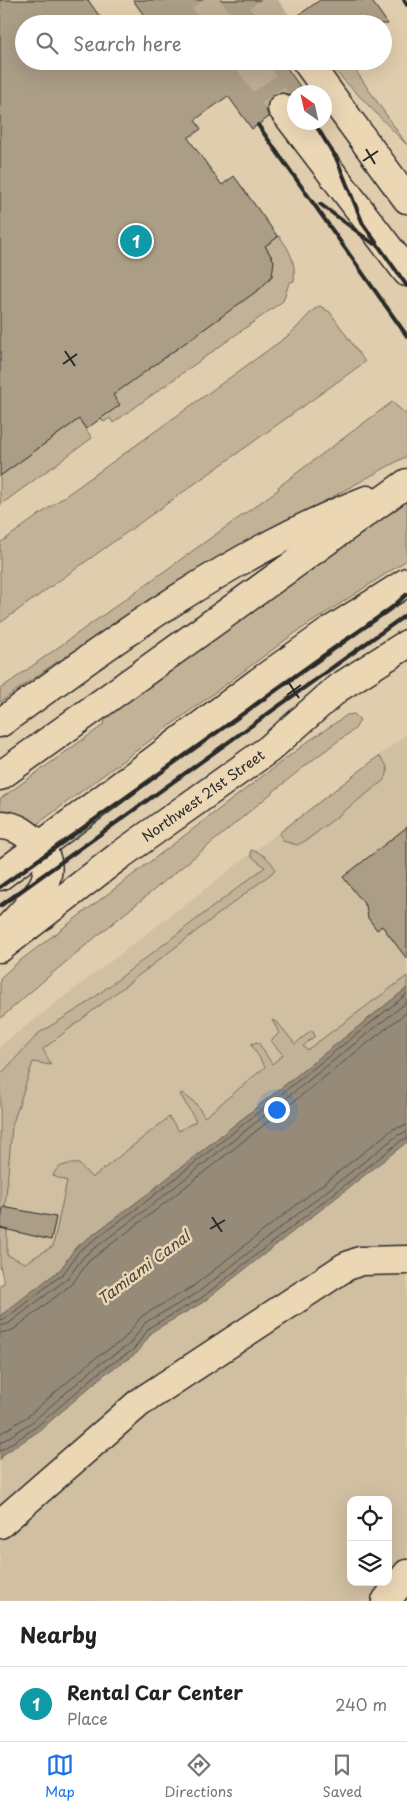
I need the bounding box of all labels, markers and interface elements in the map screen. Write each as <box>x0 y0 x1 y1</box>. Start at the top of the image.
search box <box>15 15 392 70</box>
icon: search <box>33 29 61 57</box>
text: Search here <box>73 29 182 57</box>
north arrow <box>287 85 332 130</box>
pin: 1 <box>120 222 152 260</box>
street label: Northwest 21st Street <box>137 744 269 847</box>
your location <box>264 1097 290 1123</box>
water label: Tamiami Canal <box>92 1223 196 1309</box>
map controls <box>347 1496 392 1586</box>
button: locate <box>347 1496 392 1541</box>
button: layers <box>347 1541 392 1586</box>
text: Nearby <box>20 1618 97 1650</box>
text: Rental Car Center <box>67 1678 243 1706</box>
text: 1 <box>32 1692 40 1716</box>
text: 240 m <box>335 1692 387 1716</box>
text: Place <box>67 1706 108 1730</box>
tab: Map <box>45 1751 75 1802</box>
tab: Directions <box>165 1751 233 1802</box>
tab: Saved <box>322 1751 362 1802</box>

